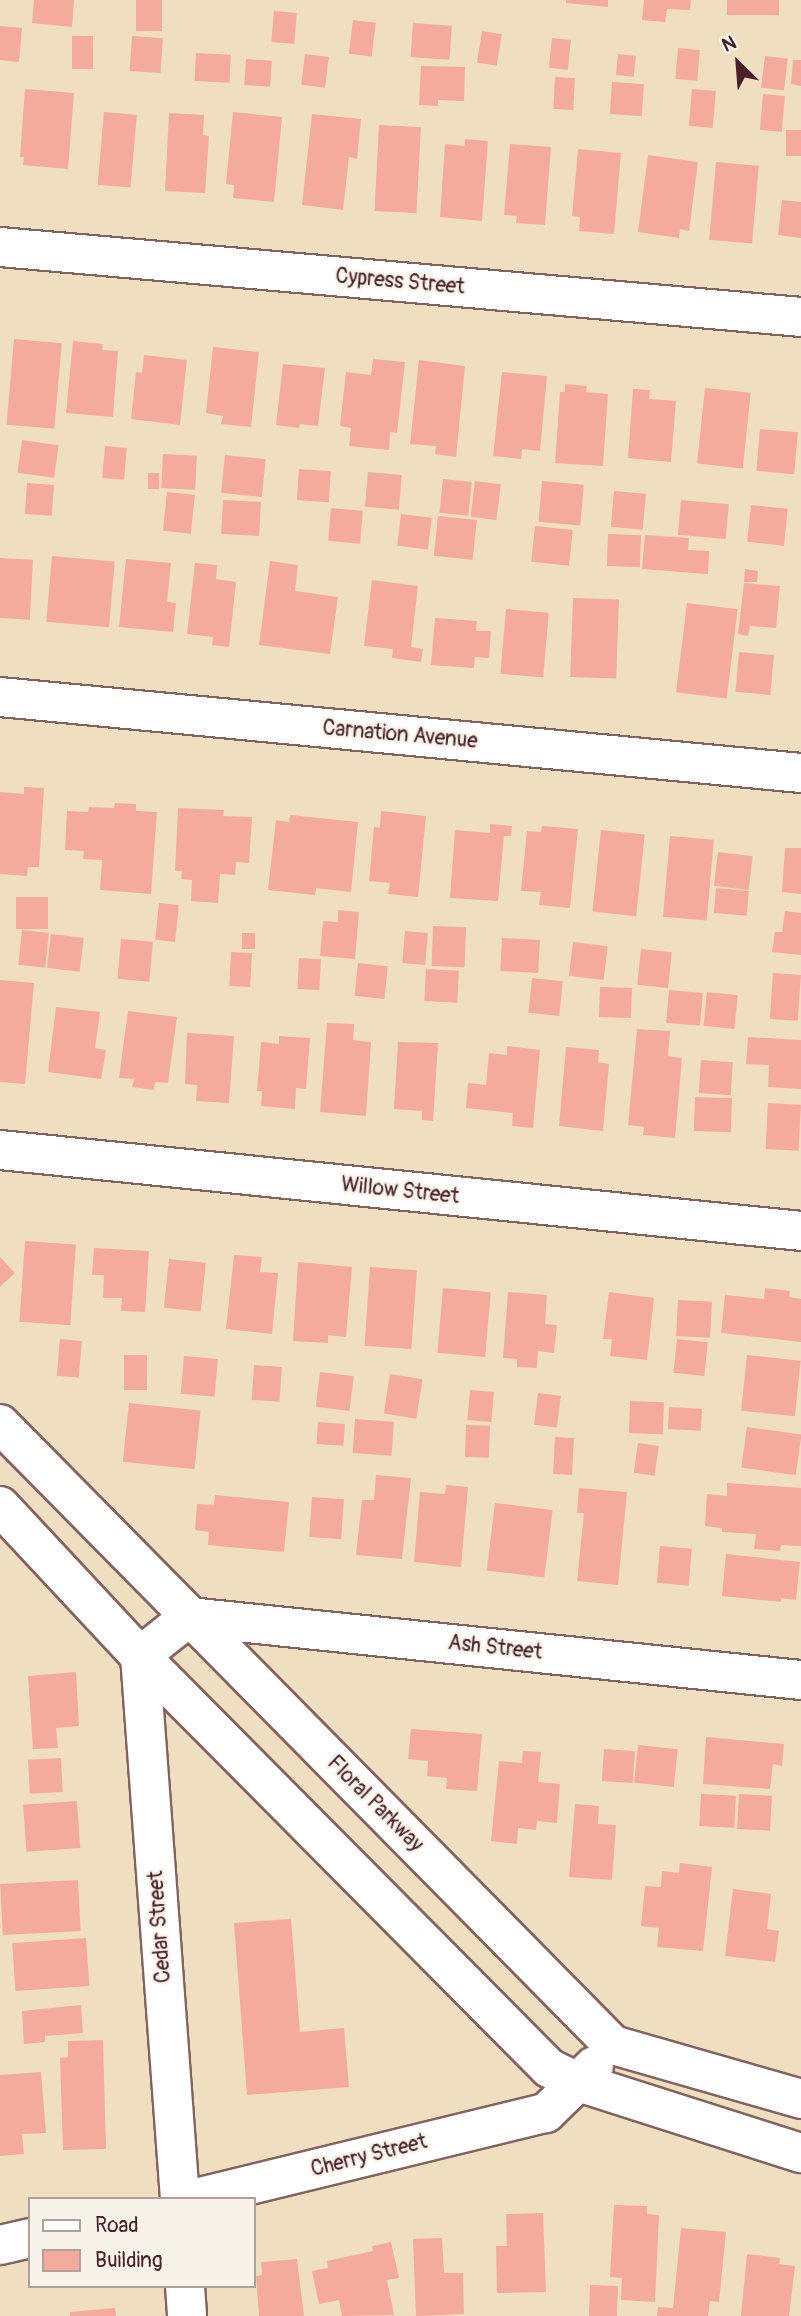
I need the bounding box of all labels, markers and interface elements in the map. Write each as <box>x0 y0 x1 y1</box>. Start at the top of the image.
north arrow <box>703 28 773 98</box>
text: N <box>718 30 740 58</box>
street label: Cypress Street <box>334 264 466 300</box>
street label: Carnation Avenue <box>321 716 479 754</box>
street label: Willow Street <box>340 1172 460 1210</box>
street label: Ash Street <box>447 1631 543 1665</box>
street label: Floral Parkway <box>322 1751 428 1857</box>
street label: Cedar Street <box>144 1870 176 1984</box>
street label: Cherry Street <box>308 2129 430 2183</box>
legend <box>28 2197 256 2288</box>
text: Road <box>95 2212 139 2239</box>
text: Building <box>95 2247 162 2274</box>

